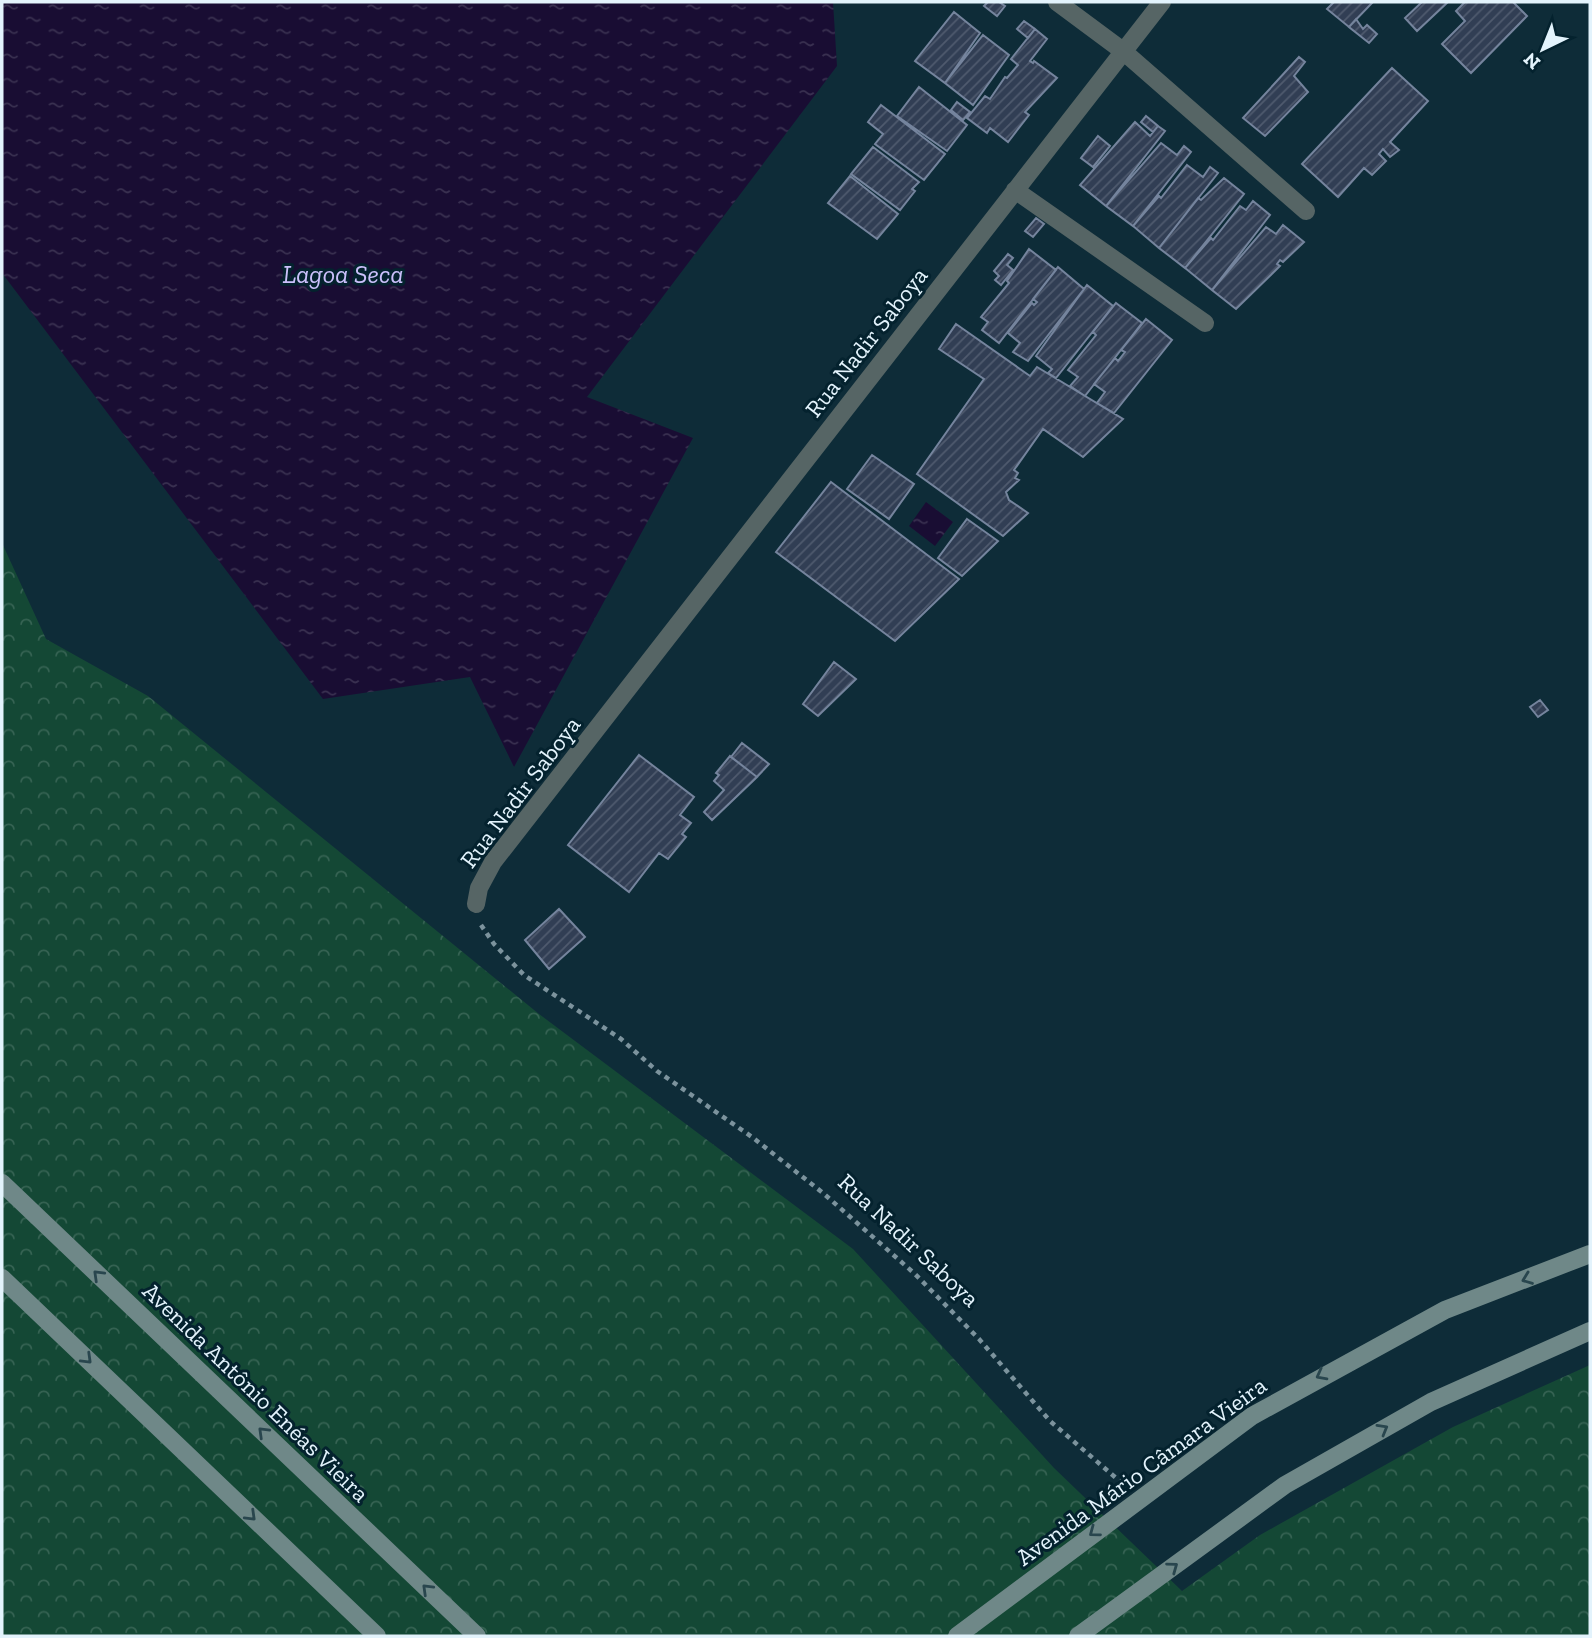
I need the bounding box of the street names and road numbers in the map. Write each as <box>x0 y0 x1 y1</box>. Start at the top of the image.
street label: Rua Nadir Saboya <box>799 261 934 423</box>
street label: Rua Nadir Saboya <box>454 710 587 873</box>
street label: Rua Nadir Saboya <box>833 1167 986 1313</box>
street label: Avenida Antônio Enéas Vieira <box>137 1276 376 1508</box>
street label: Avenida Mário Câmara Vieira <box>1010 1370 1272 1572</box>

